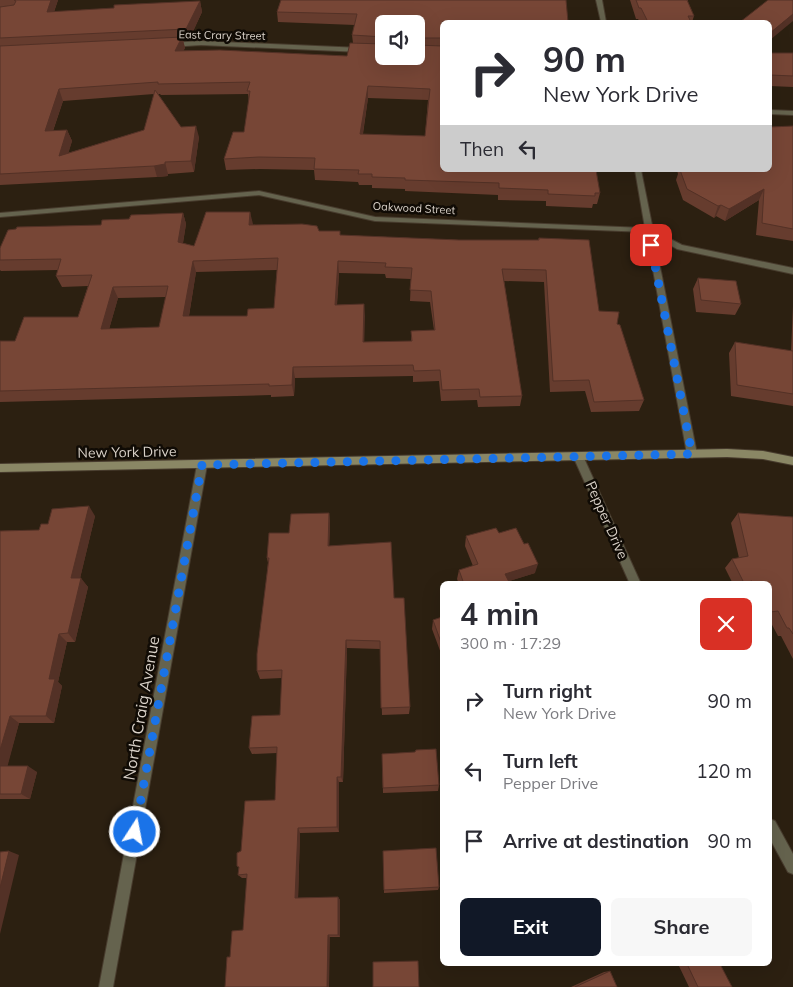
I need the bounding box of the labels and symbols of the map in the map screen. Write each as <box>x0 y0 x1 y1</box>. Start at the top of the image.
street label: East Crary Street <box>179 27 266 43</box>
street label: Oakwood Street <box>372 199 456 217</box>
pin <box>630 224 672 266</box>
street label: New York Drive <box>77 442 177 462</box>
street label: Pepper Drive <box>582 478 632 562</box>
street label: North Craig Avenue <box>118 634 164 782</box>
position arrow <box>108 805 160 857</box>

